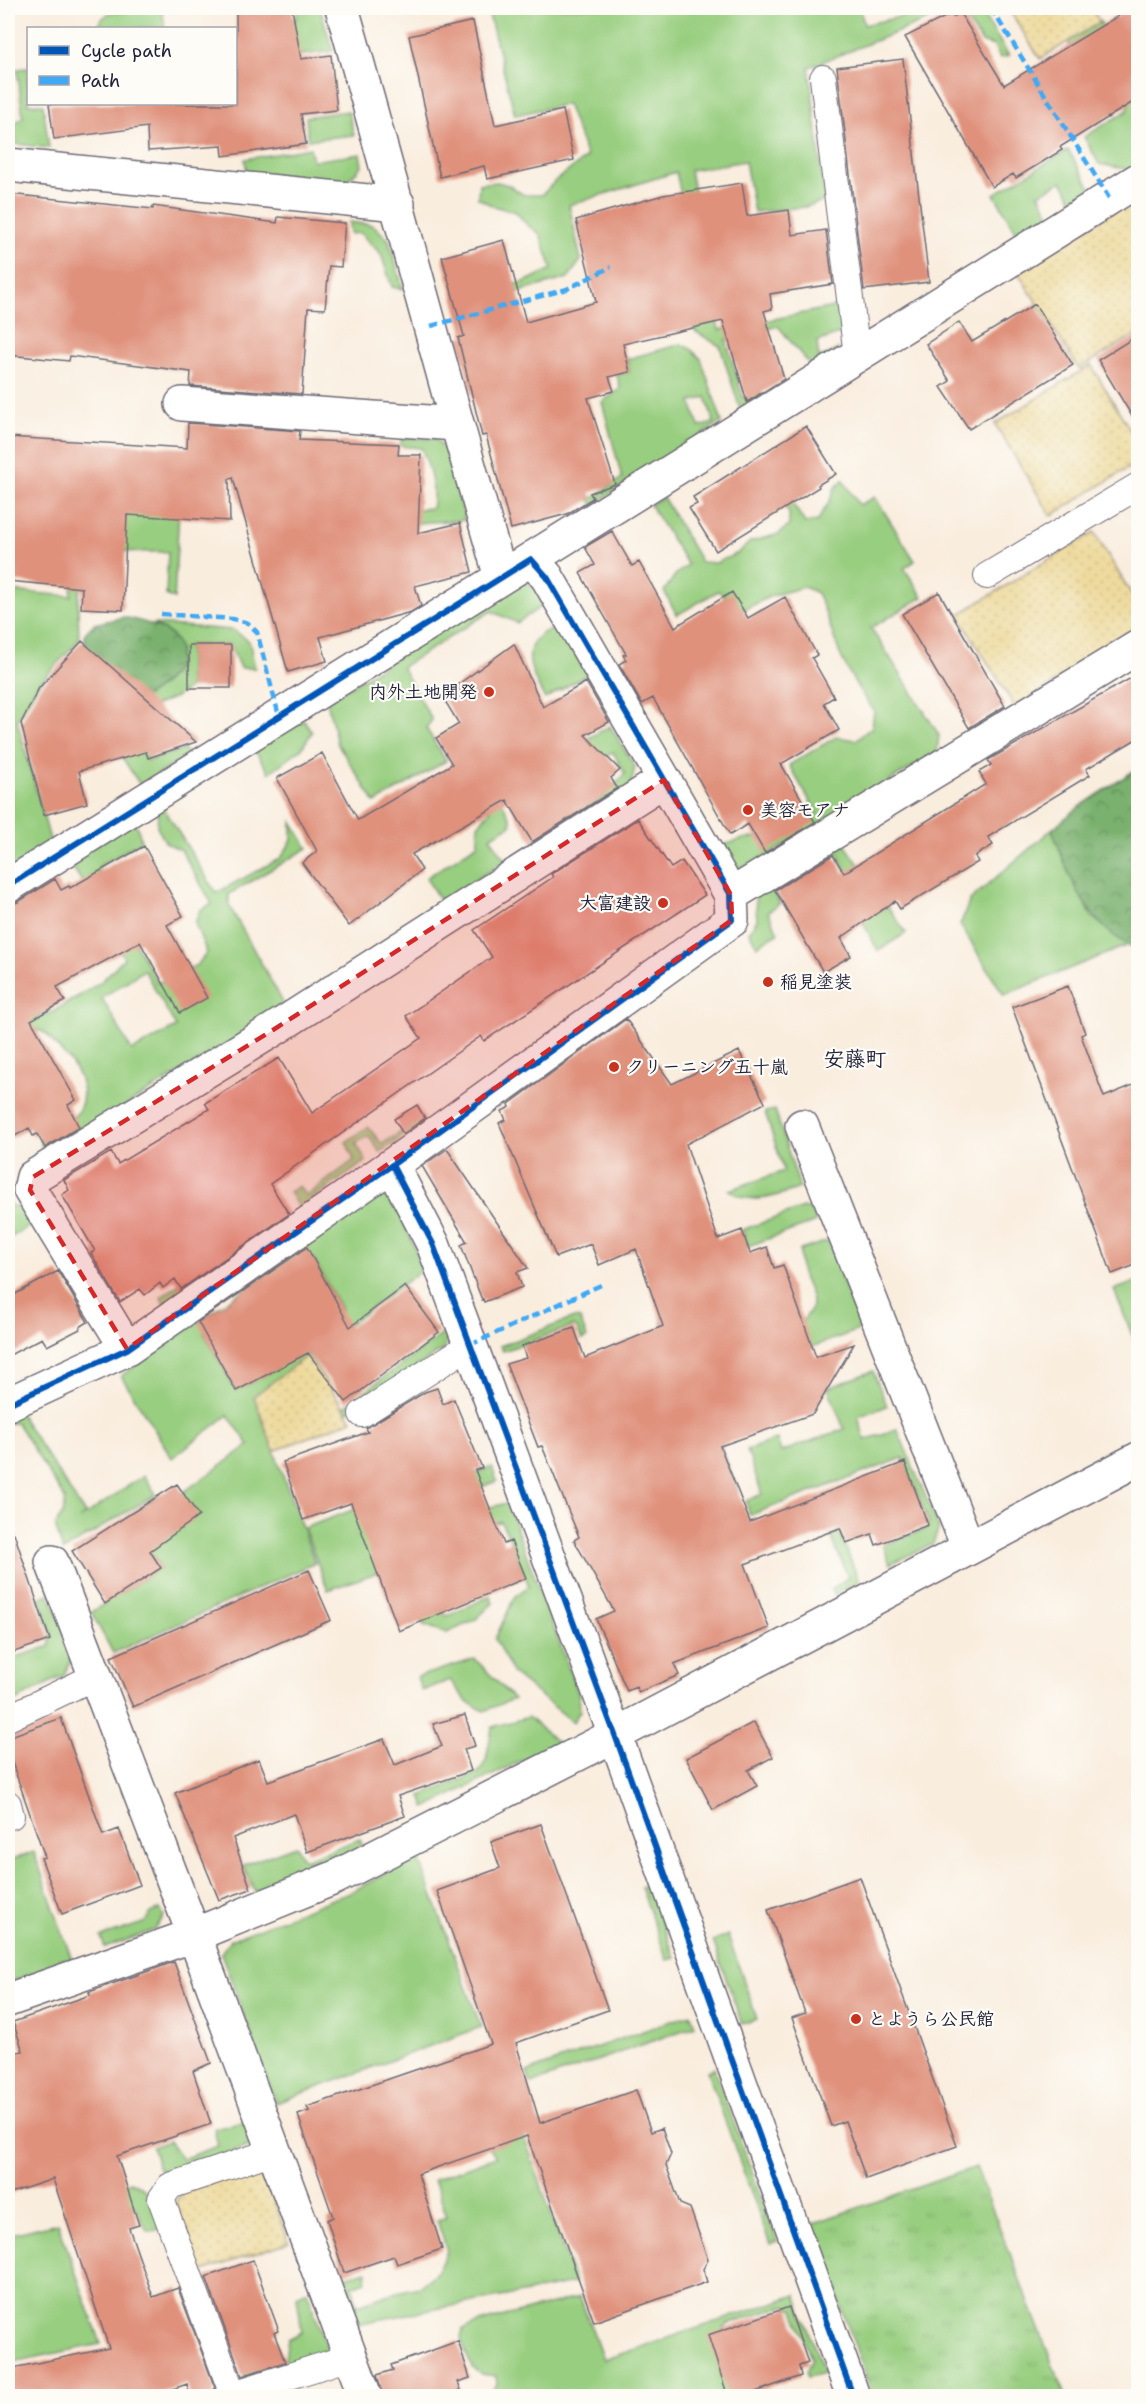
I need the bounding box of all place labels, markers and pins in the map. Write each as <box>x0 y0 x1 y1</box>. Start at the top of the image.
place label: 内外土地開発 <box>369 680 477 704</box>
marker: 内外土地開発 <box>482 685 496 699</box>
place label: 美容モアナ <box>760 798 850 822</box>
marker: 美容モアナ <box>741 803 755 817</box>
place label: 大富建設 <box>579 891 651 915</box>
marker: 大富建設 <box>656 896 670 910</box>
place label: 稲見塗装 <box>780 970 852 994</box>
marker: 稲見塗装 <box>761 975 775 989</box>
place label: クリーニング五十嵐 <box>626 1055 788 1079</box>
marker: クリーニング五十嵐 <box>607 1060 621 1074</box>
place label: とようら公民館 <box>868 2007 994 2031</box>
marker: とようら公民館 <box>849 2012 863 2026</box>

